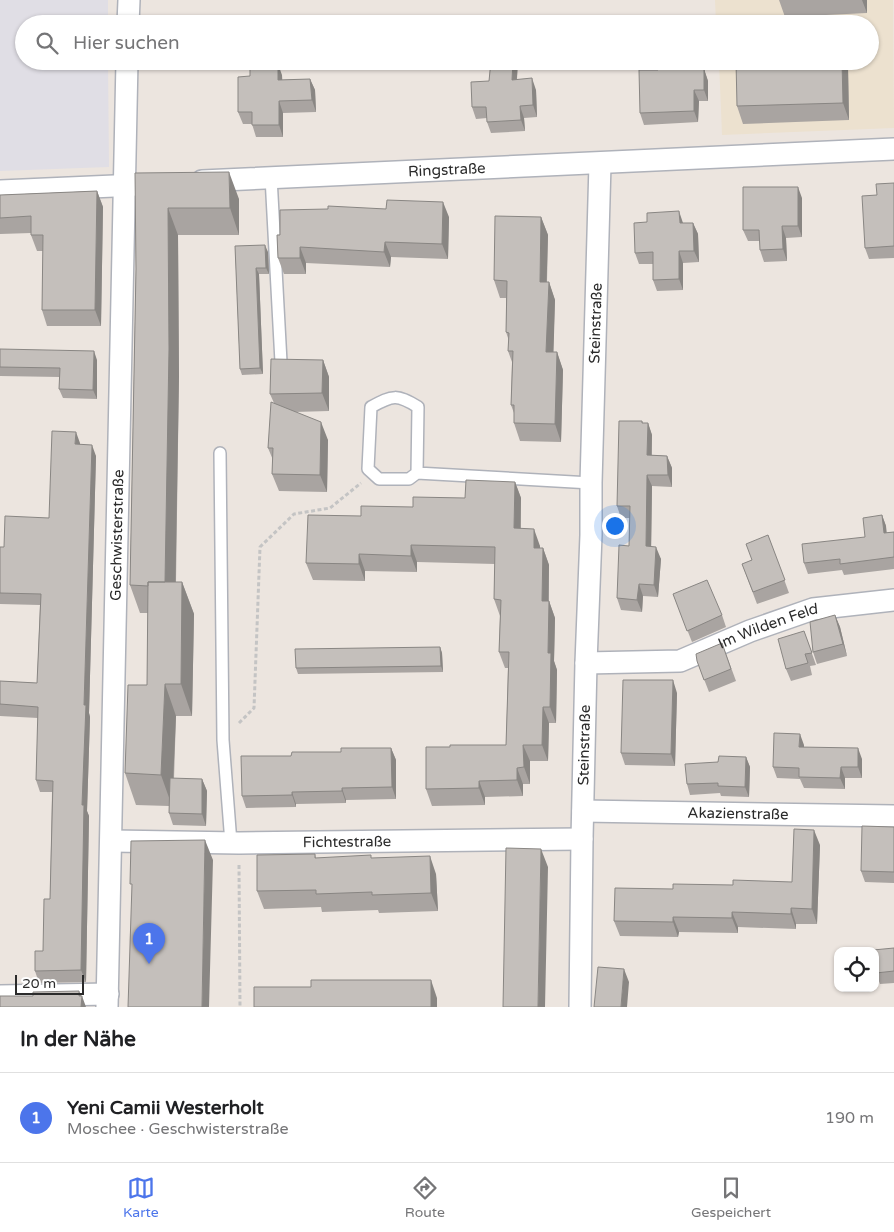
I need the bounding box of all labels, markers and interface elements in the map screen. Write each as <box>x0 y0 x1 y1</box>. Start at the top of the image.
search box <box>15 15 879 70</box>
icon: search <box>33 29 61 57</box>
text: Hier suchen <box>73 32 180 54</box>
street label: Ringstraße <box>407 159 486 180</box>
street label: Steinstraße <box>585 283 606 364</box>
street label: Geschwisterstraße <box>107 469 127 601</box>
your location <box>602 513 628 539</box>
street label: Im Wilden Feld <box>715 600 819 653</box>
street label: Steinstraße <box>574 705 594 786</box>
street label: Akazienstraße <box>687 804 789 823</box>
street label: Fichtestraße <box>303 832 391 851</box>
pin: 1 <box>133 923 165 964</box>
map controls <box>834 947 879 992</box>
button: locate <box>834 947 879 992</box>
scale bar <box>15 972 84 995</box>
text: 20 m <box>22 975 56 992</box>
text: In der Nähe <box>20 1027 136 1052</box>
text: Yeni Camii Westerholt <box>67 1097 264 1119</box>
text: 1 <box>31 1108 41 1128</box>
text: 190 m <box>825 1108 874 1128</box>
text: Moschee · Geschwisterstraße <box>67 1119 289 1139</box>
tab: Karte <box>123 1174 159 1221</box>
tab: Route <box>405 1174 445 1221</box>
tab: Gespeichert <box>691 1174 771 1221</box>

